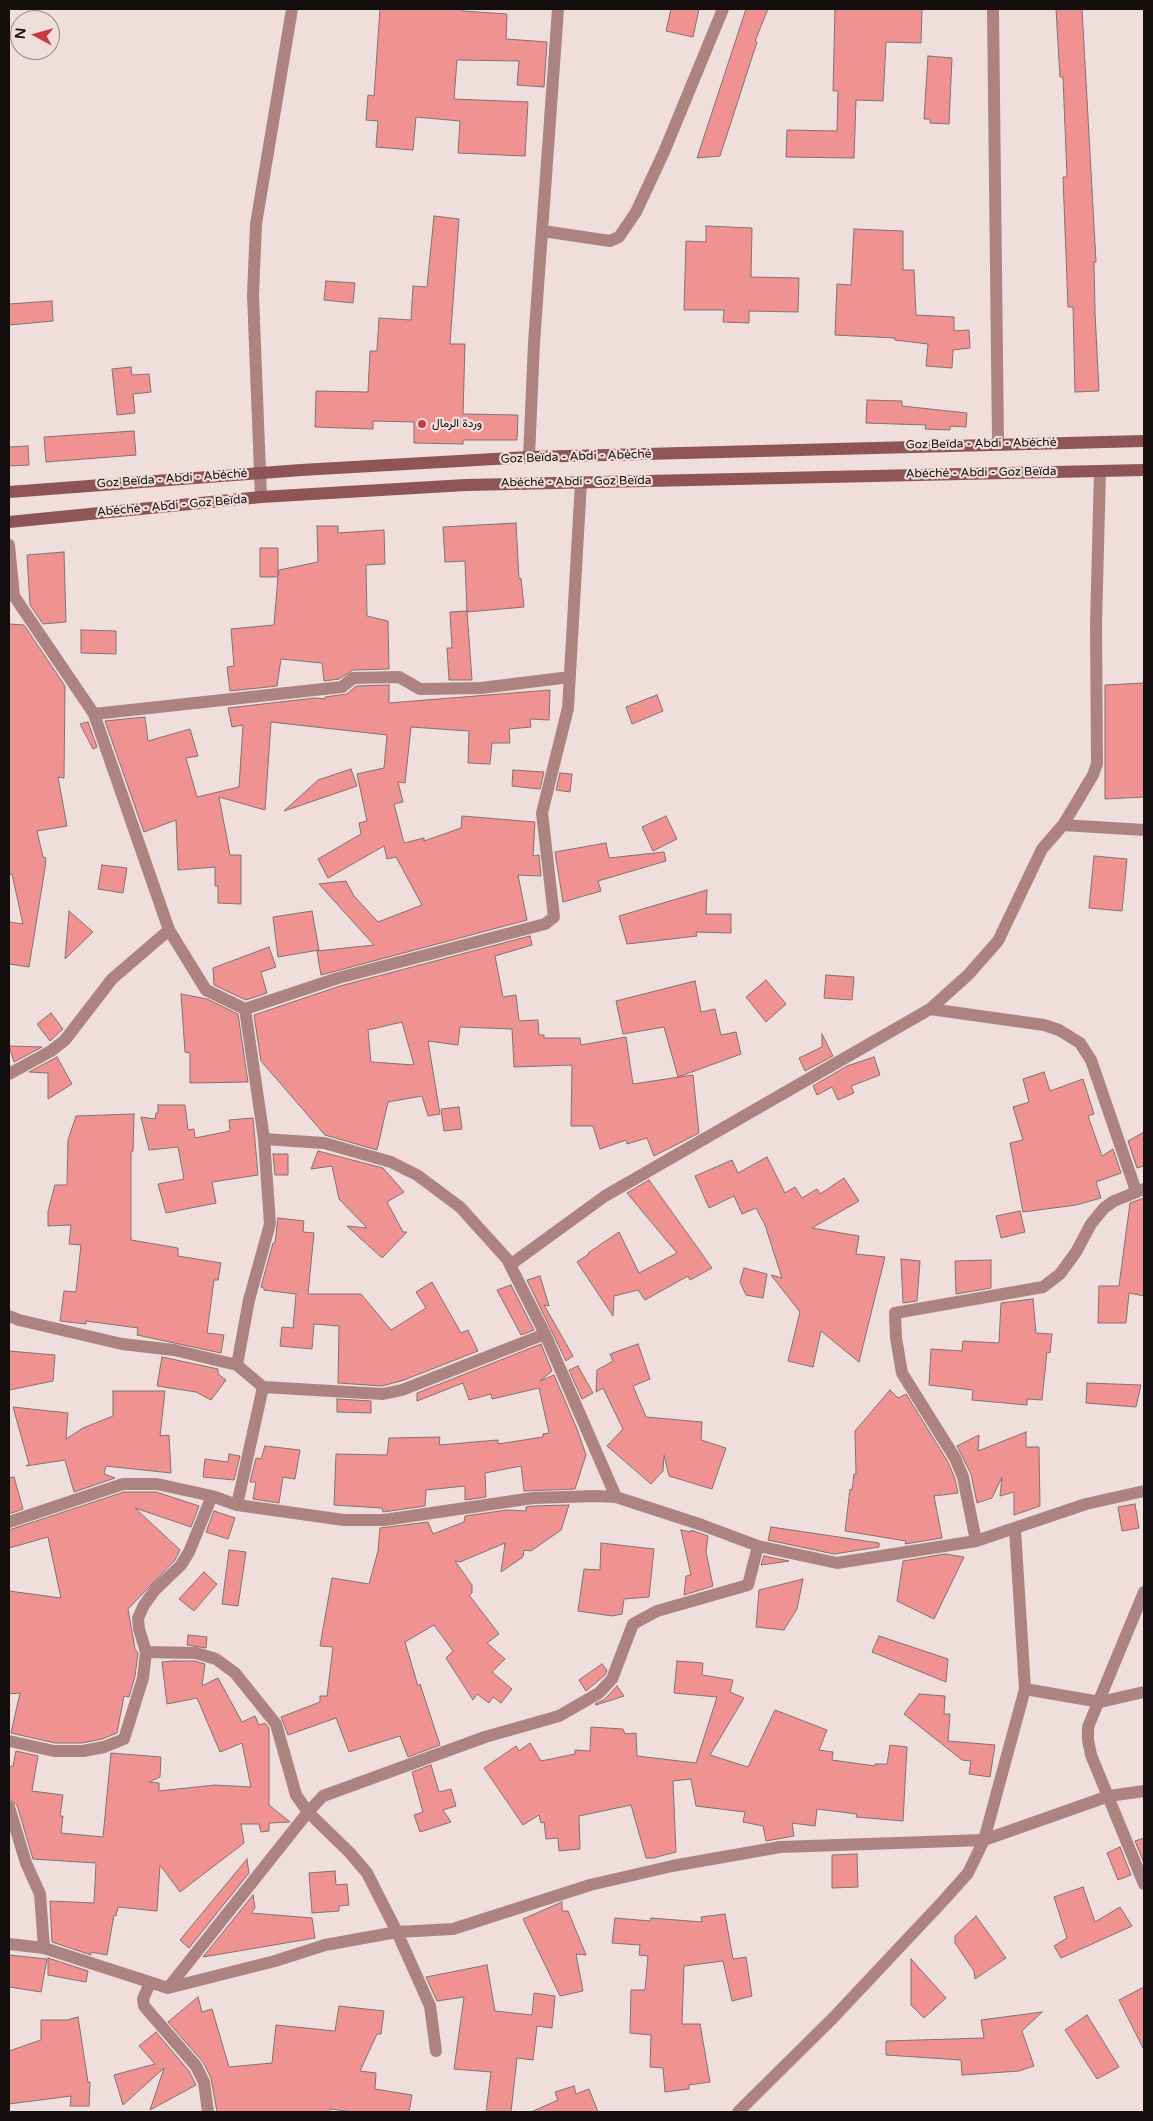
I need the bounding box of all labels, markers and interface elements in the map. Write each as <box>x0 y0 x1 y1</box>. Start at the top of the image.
north arrow <box>10 10 60 60</box>
text: N <box>12 27 30 40</box>
place label: وردة الرمال <box>432 417 482 431</box>
marker: وردة الرمال <box>416 418 428 430</box>
street label: Goz Beïda - Abdi - Abéché <box>905 435 1057 453</box>
street label: Goz Beïda - Abdi - Abéché <box>500 447 652 467</box>
street label: Abéché - Abdi - Goz Beïda <box>905 464 1057 482</box>
street label: Goz Beïda - Abdi - Abéché <box>96 467 248 491</box>
street label: Abéché - Abdi - Goz Beïda <box>500 473 652 491</box>
street label: Abéché - Abdi - Goz Beïda <box>96 492 248 520</box>

